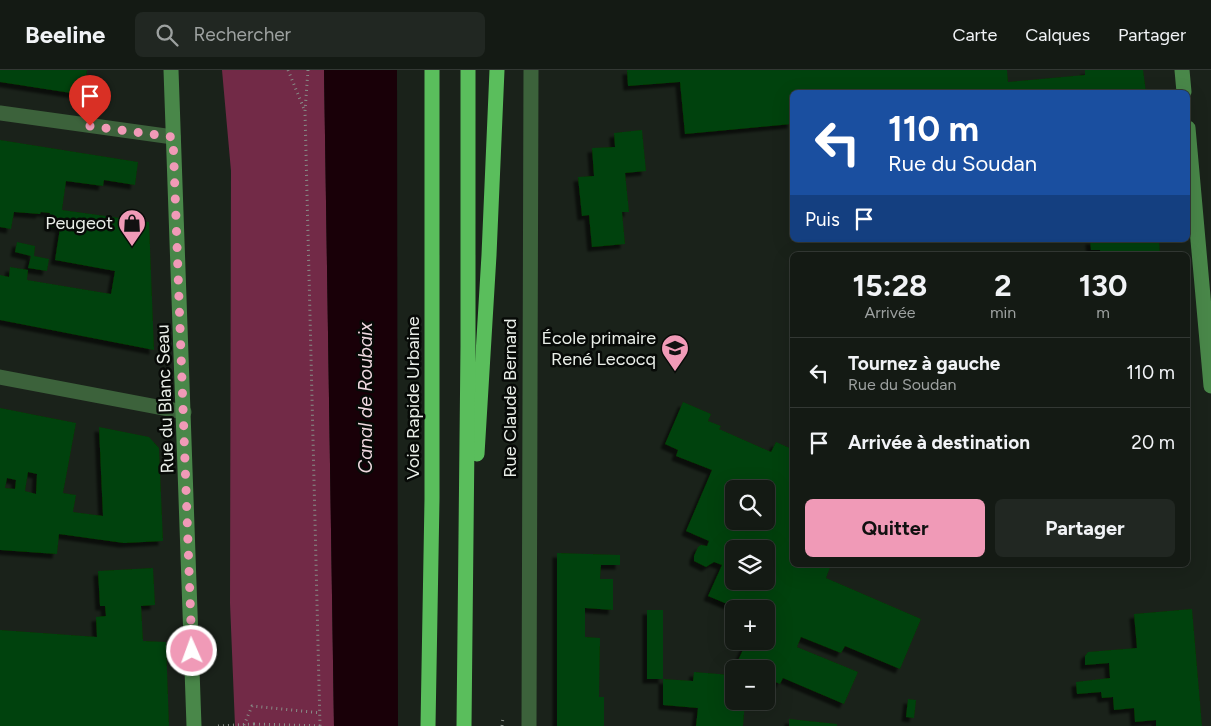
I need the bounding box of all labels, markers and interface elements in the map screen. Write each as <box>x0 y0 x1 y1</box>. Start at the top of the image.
search box <box>135 12 485 57</box>
text: Beeline <box>25 20 105 49</box>
icon: search <box>153 21 181 49</box>
text: Rechercher <box>193 23 291 46</box>
text: Carte <box>952 24 997 46</box>
text: Calques <box>1025 24 1090 46</box>
text: Partager <box>1118 24 1186 46</box>
pin <box>69 75 111 126</box>
icon: arrive <box>76 82 104 110</box>
text: 110 m <box>888 108 979 150</box>
icon: left <box>805 110 870 175</box>
text: Rue du Soudan <box>888 150 1037 177</box>
icon: arrive <box>850 205 878 233</box>
shop icon: Peugeot <box>117 208 147 247</box>
text: Puis <box>805 208 840 231</box>
place label: Peugeot <box>45 212 113 234</box>
text: 15:28 <box>853 267 927 304</box>
text: 2 <box>994 267 1012 304</box>
text: 130 <box>1079 267 1127 304</box>
text: Arrivée <box>864 303 915 322</box>
text: min <box>990 303 1016 322</box>
text: m <box>1096 303 1110 322</box>
street label: Voie Rapide Urbaine <box>402 316 424 480</box>
street label: Rue Claude Bernard <box>499 318 521 478</box>
water label: Canal de Roubaix <box>354 321 377 474</box>
street label: Rue du Blanc Seau <box>151 324 179 474</box>
place label: École primaire René Lecocq <box>541 327 656 370</box>
school or university icon: École primaire René Lecocq <box>660 333 690 372</box>
text: Tournez à gauche <box>848 352 1000 375</box>
icon: left <box>805 359 833 387</box>
text: 110 m <box>1126 361 1175 384</box>
text: Rue du Soudan <box>848 375 956 394</box>
icon: arrive <box>805 429 833 457</box>
text: Arrivée à destination <box>848 431 1030 454</box>
text: 20 m <box>1131 431 1175 454</box>
map controls <box>725 480 775 710</box>
button: search <box>725 480 775 530</box>
button: Quitter <box>805 499 985 557</box>
button: Partager <box>995 499 1175 557</box>
button: layers <box>725 540 775 590</box>
button: + <box>725 600 775 650</box>
position arrow <box>165 624 217 676</box>
button: − <box>725 660 775 710</box>

